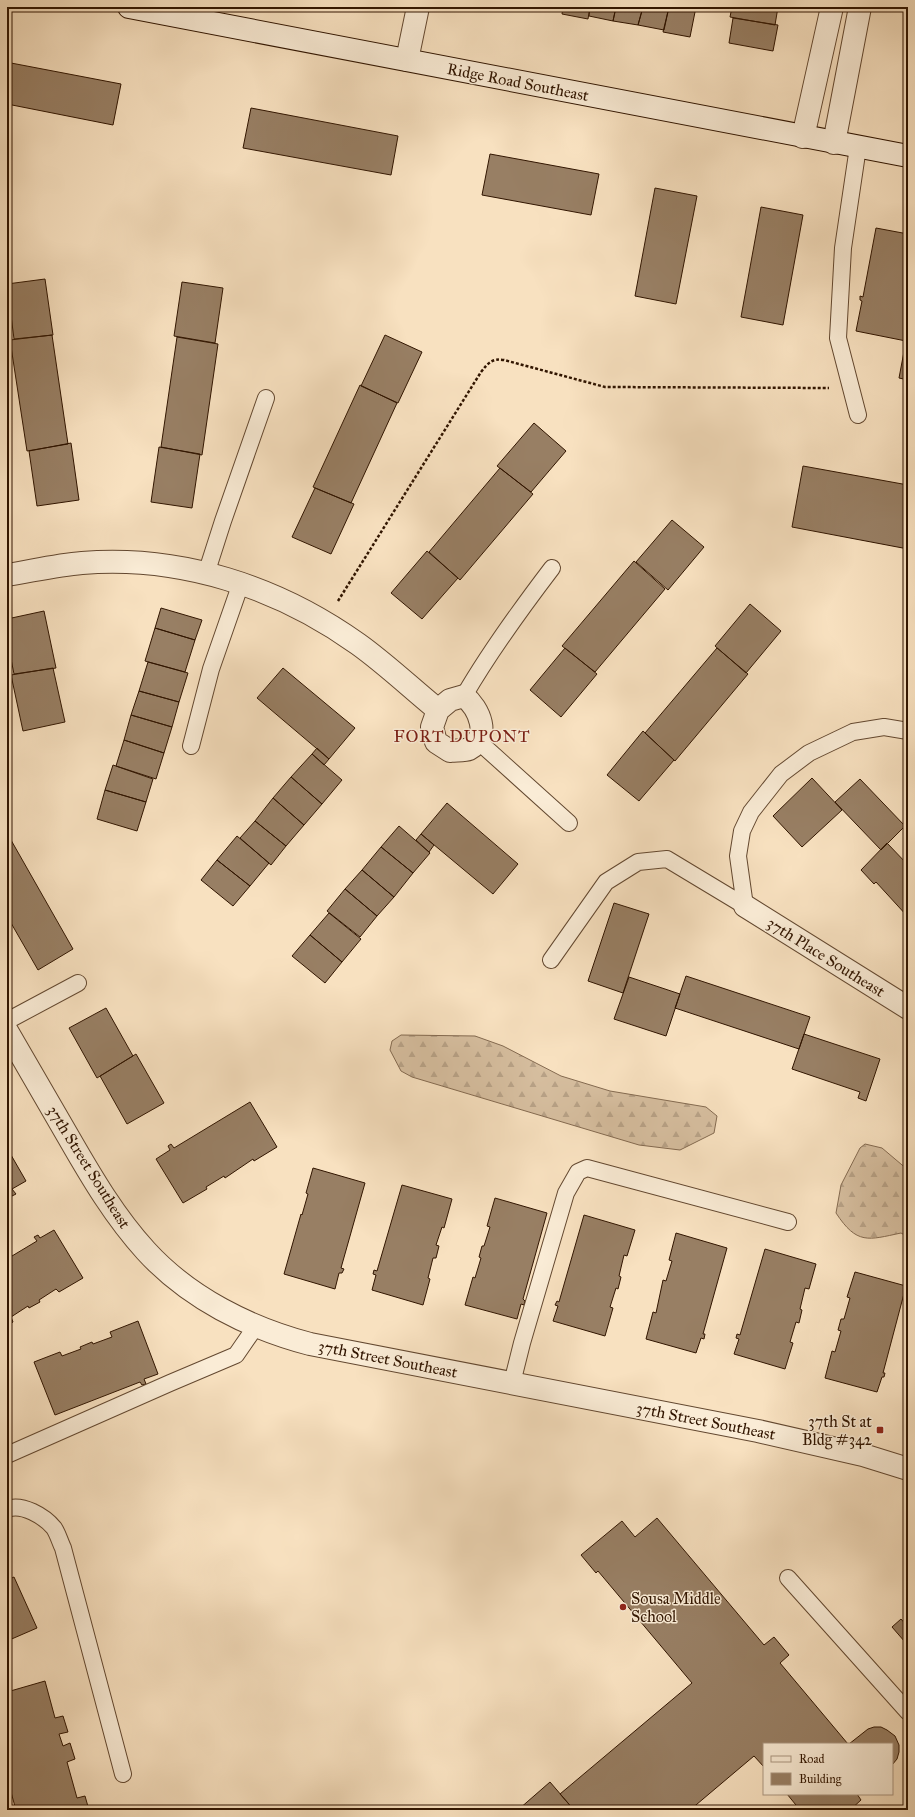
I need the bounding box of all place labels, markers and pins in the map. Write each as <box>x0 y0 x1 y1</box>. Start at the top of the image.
place label: 37th St at Bldg #342 <box>802 1412 872 1450</box>
marker: 37th St at Bldg #342 <box>875 1425 885 1435</box>
place label: Sousa Middle School <box>631 1589 721 1626</box>
marker: Sousa Middle School <box>618 1602 628 1612</box>

